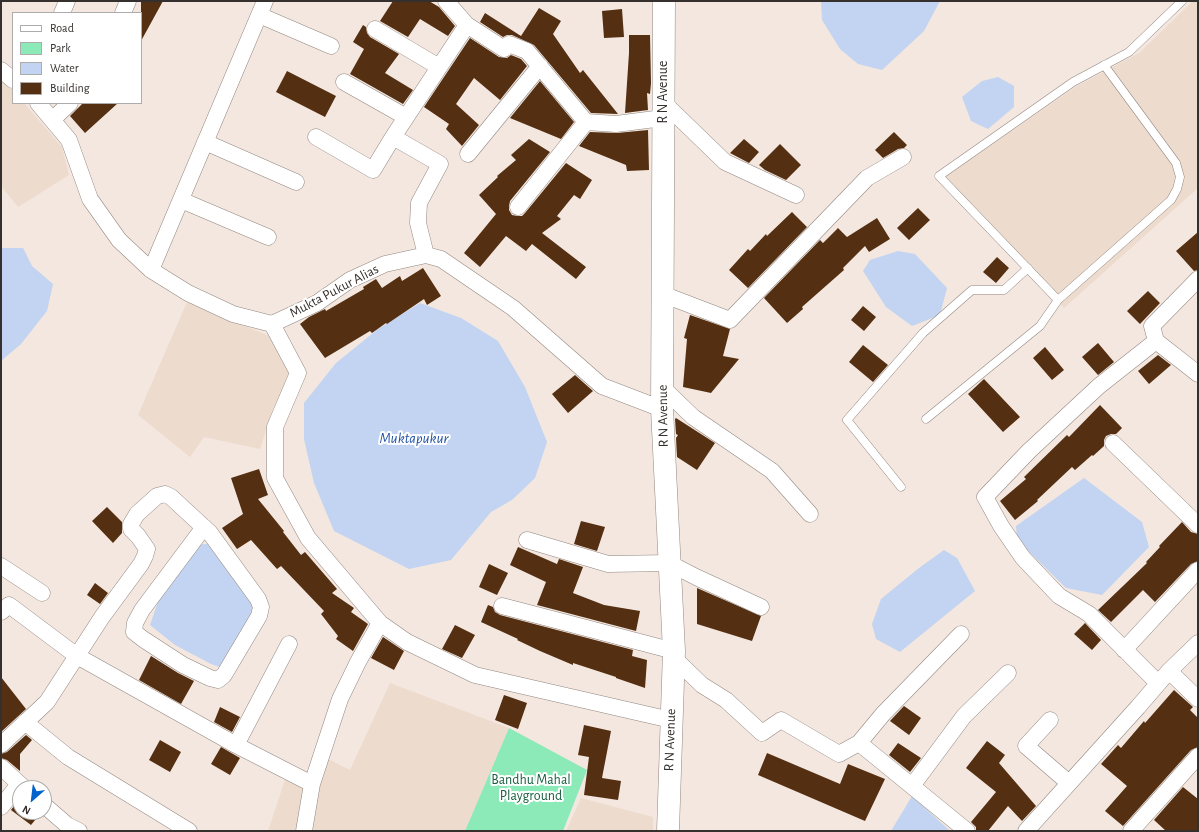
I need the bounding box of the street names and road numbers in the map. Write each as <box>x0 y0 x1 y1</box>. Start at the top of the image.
street label: R N Avenue <box>655 61 671 123</box>
street label: Mukta Pukur Alias <box>287 260 381 322</box>
street label: R N Avenue <box>654 384 672 448</box>
street label: R N Avenue <box>661 708 679 772</box>

